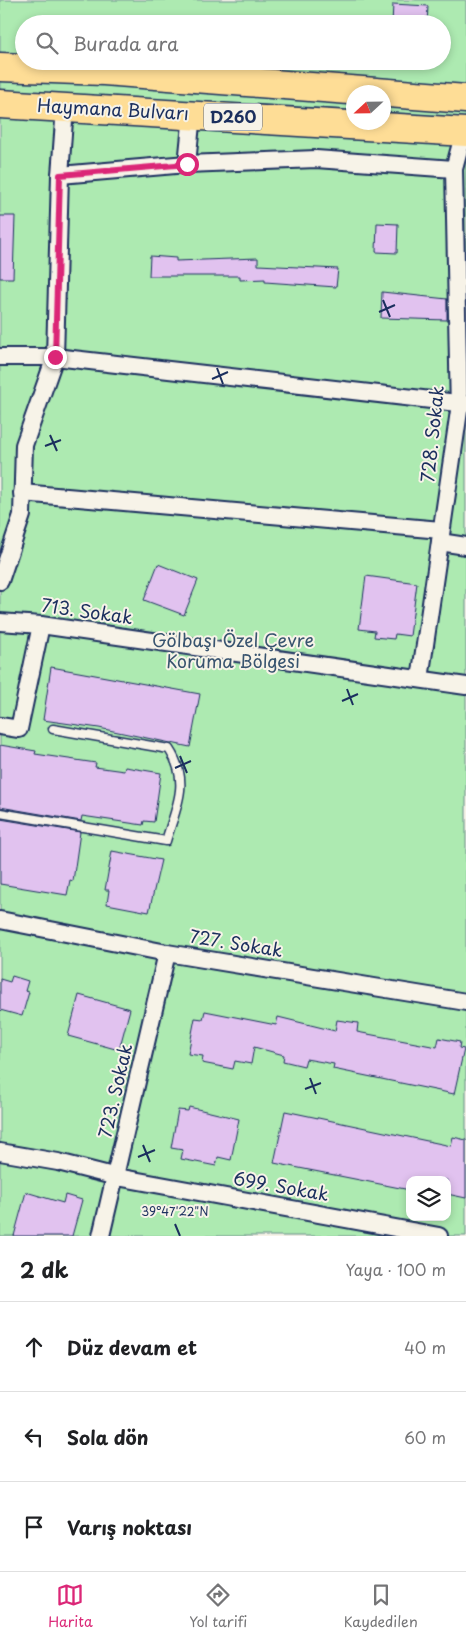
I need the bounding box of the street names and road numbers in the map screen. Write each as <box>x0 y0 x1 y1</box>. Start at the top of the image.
street label: Haymana Bulvarı <box>37 91 190 126</box>
road number: D260 <box>204 104 262 130</box>
street label: 728. Sokak <box>413 384 450 484</box>
street label: 713. Sokak <box>40 591 135 630</box>
street label: 727. Sokak <box>188 922 285 963</box>
street label: 723. Sokak <box>91 1041 139 1141</box>
street label: 699. Sokak <box>231 1164 331 1207</box>

